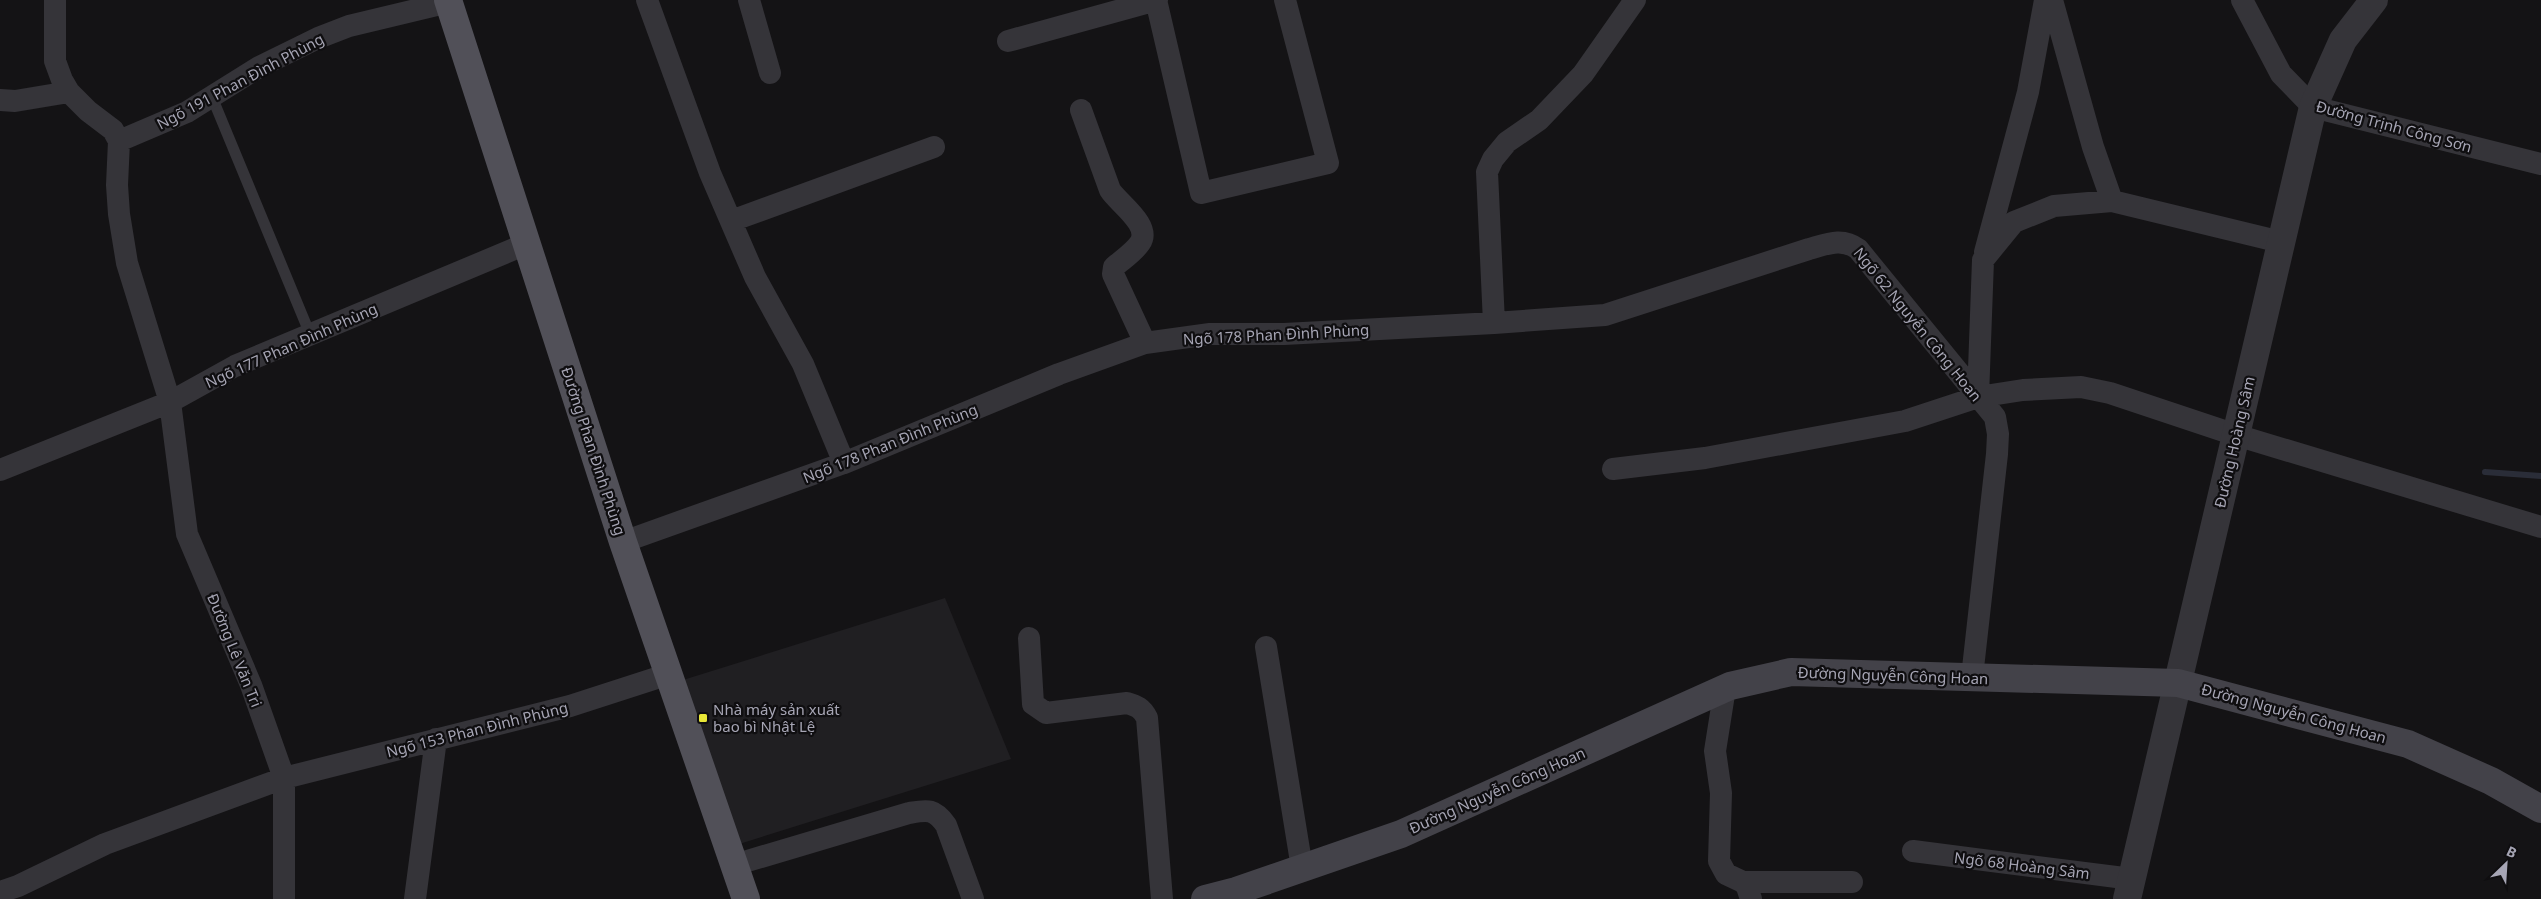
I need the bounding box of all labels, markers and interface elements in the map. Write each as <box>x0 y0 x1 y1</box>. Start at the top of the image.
street label: Ngõ 191 Phan Đình Phùng <box>153 28 327 134</box>
street label: Đường Trịnh Công Sơn <box>2314 96 2474 156</box>
street label: Ngõ 62 Nguyễn Công Hoan <box>1850 243 1986 405</box>
street label: Ngõ 177 Phan Đình Phùng <box>202 298 380 392</box>
street label: Ngõ 178 Phan Đình Phùng <box>1182 319 1370 349</box>
street label: Đường Phan Đình Phùng <box>557 364 631 538</box>
street label: Đường Hoàng Sâm <box>2209 374 2259 510</box>
street label: Ngõ 178 Phan Đình Phùng <box>800 399 980 487</box>
street label: Đường Lê Văn Tri <box>203 590 267 710</box>
street label: Đường Nguyễn Công Hoan <box>1797 662 1989 688</box>
street label: Đường Nguyễn Công Hoan <box>2199 679 2389 747</box>
street label: Ngõ 153 Phan Đình Phùng <box>384 697 570 761</box>
place label: Nhà máy sản xuất bao bì Nhật Lệ <box>713 699 840 736</box>
marker: Nhà máy sản xuất bao bì Nhật Lệ <box>697 712 709 724</box>
street label: Đường Nguyễn Công Hoan <box>1406 742 1588 838</box>
north arrow <box>2481 839 2531 889</box>
text: B <box>2503 841 2520 862</box>
street label: Ngõ 68 Hoàng Sâm <box>1953 847 2091 883</box>

